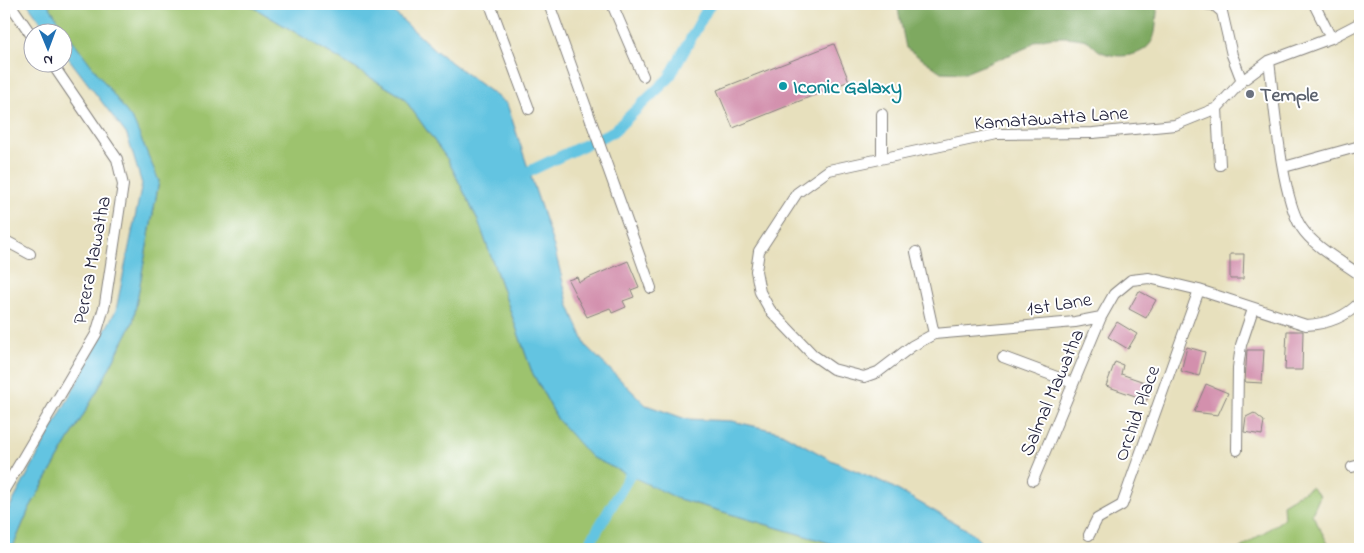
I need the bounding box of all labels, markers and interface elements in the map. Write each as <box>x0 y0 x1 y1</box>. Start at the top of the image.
north arrow <box>22 22 72 72</box>
text: N <box>43 49 53 70</box>
place label: Iconic Galaxy <box>793 74 902 104</box>
marker: Iconic Galaxy <box>777 80 789 92</box>
place label: Temple <box>1260 82 1320 111</box>
marker: Temple <box>1244 88 1256 100</box>
street label: Kamatawatta Lane <box>973 100 1129 139</box>
street label: Perera Mawatha <box>67 194 120 327</box>
street label: 1st Lane <box>1025 286 1094 325</box>
street label: Salmal Mawatha <box>1013 325 1093 461</box>
street label: Orchid Place <box>1108 362 1169 466</box>

